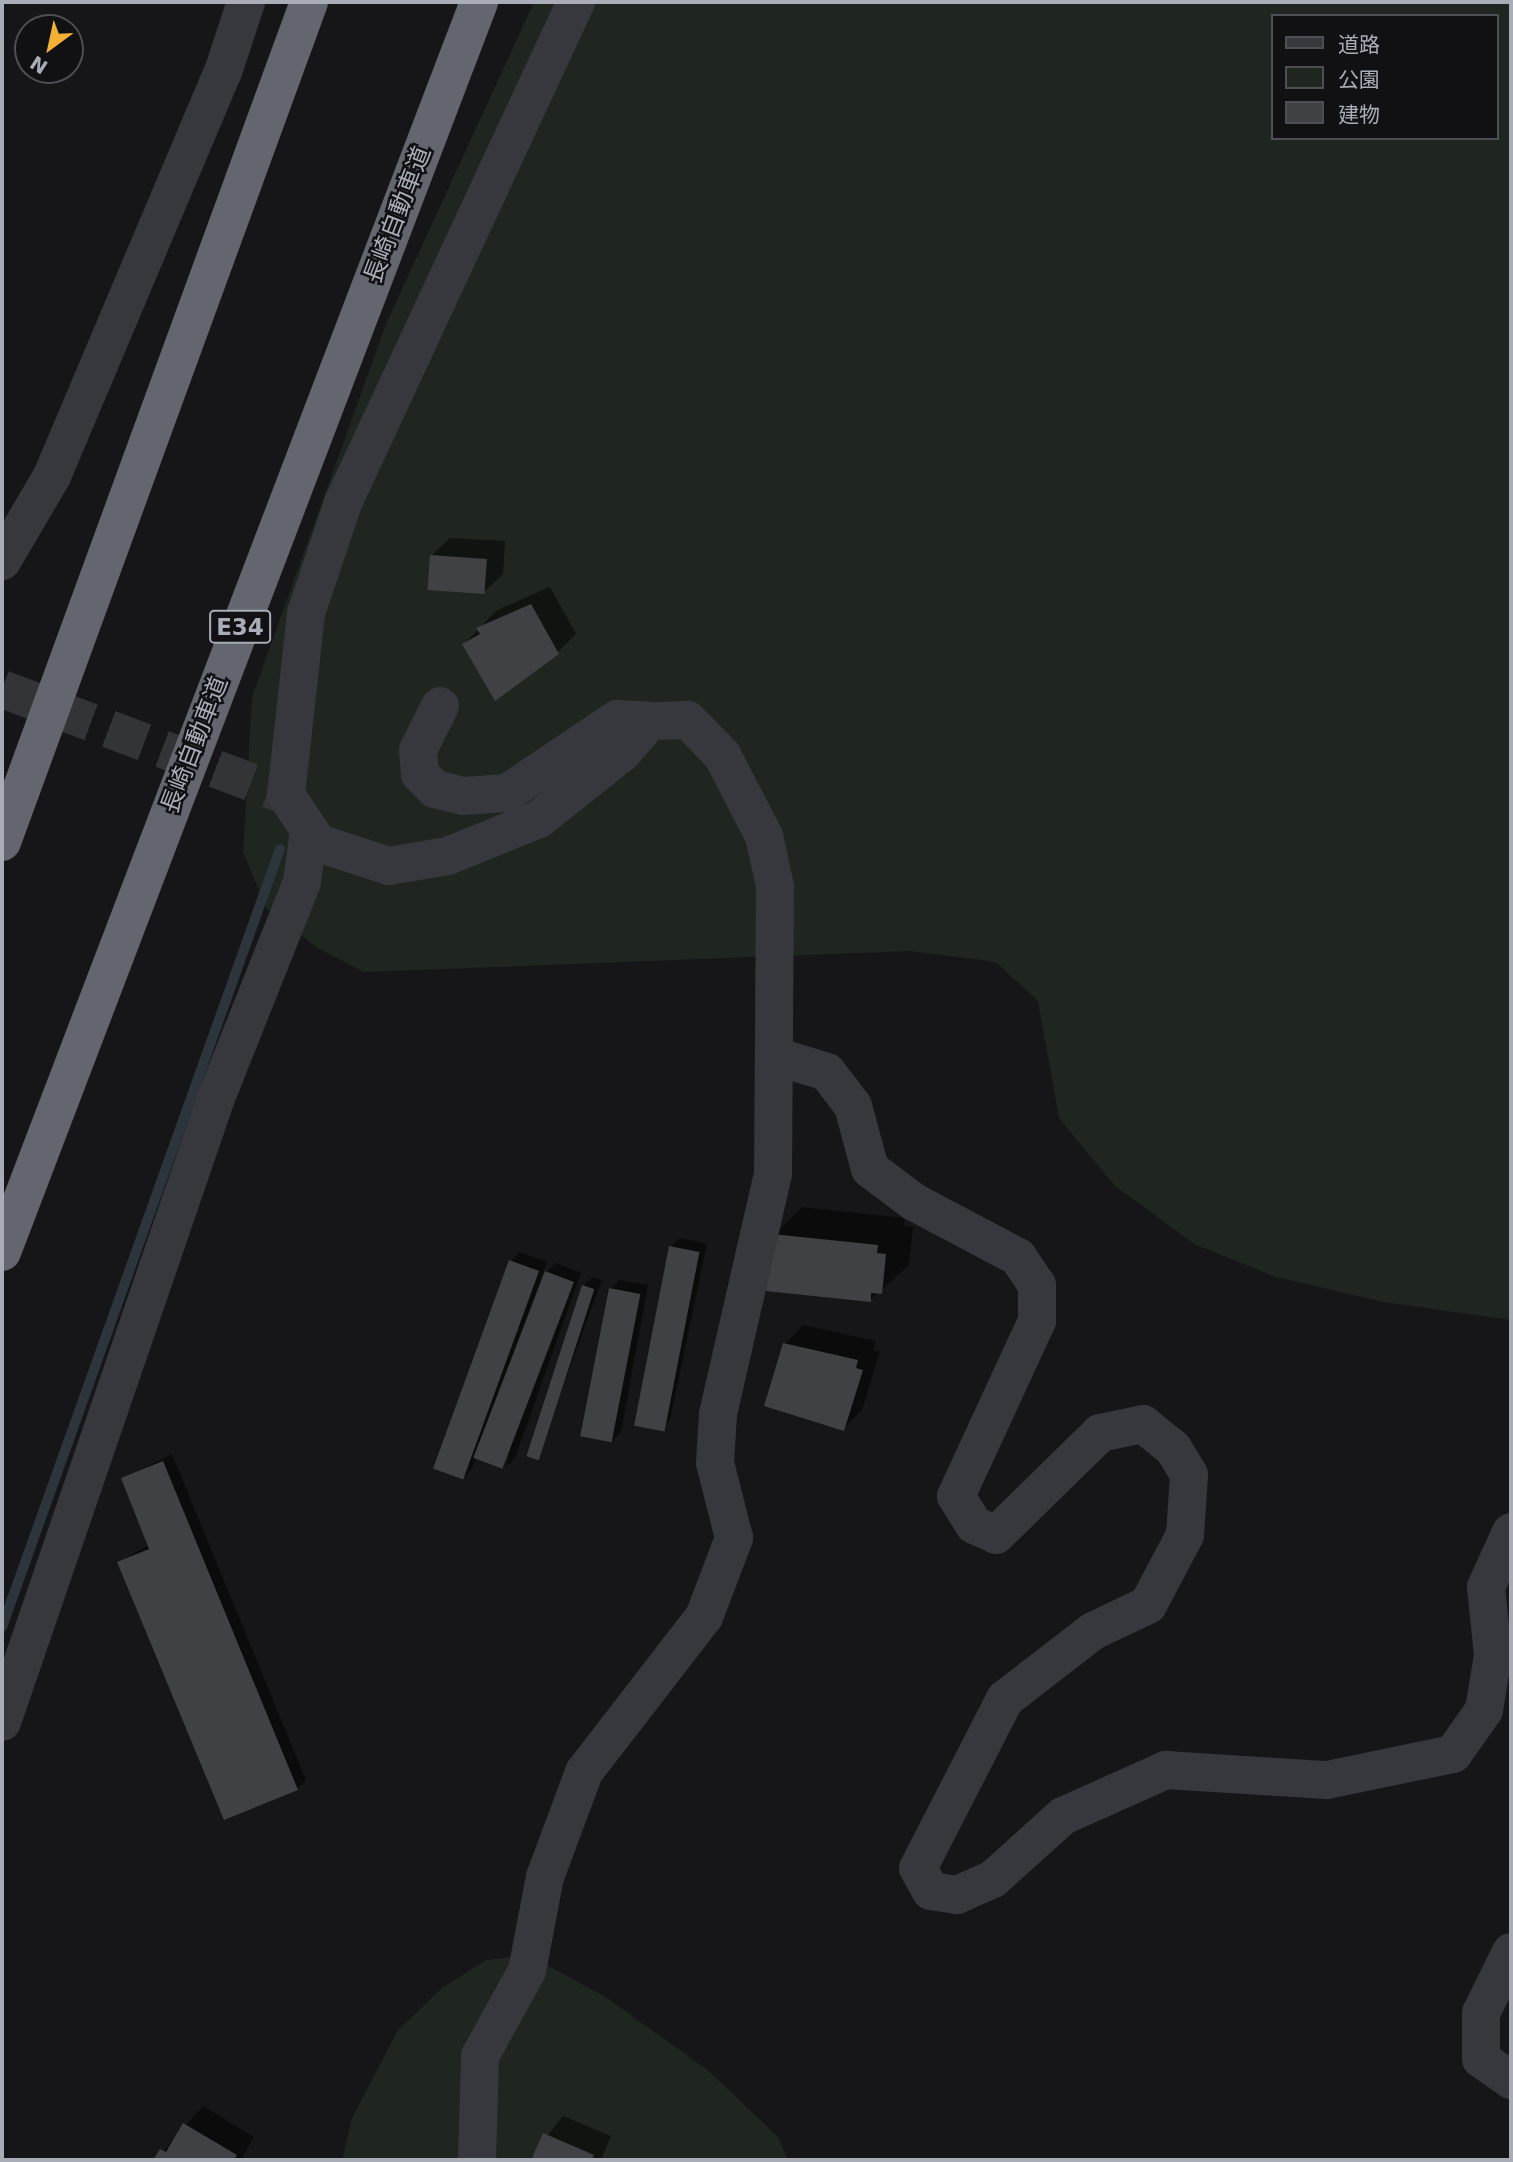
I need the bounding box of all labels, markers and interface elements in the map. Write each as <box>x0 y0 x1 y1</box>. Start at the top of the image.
north arrow <box>14 14 84 84</box>
legend <box>1272 14 1499 140</box>
text: 道路 <box>1338 33 1380 57</box>
text: N <box>26 51 51 78</box>
text: 公園 <box>1338 68 1380 92</box>
text: 建物 <box>1338 103 1380 127</box>
street label: 長崎自動車道 <box>359 143 437 287</box>
road number: E34 <box>208 608 272 646</box>
street label: 長崎自動車道 <box>156 673 234 817</box>

